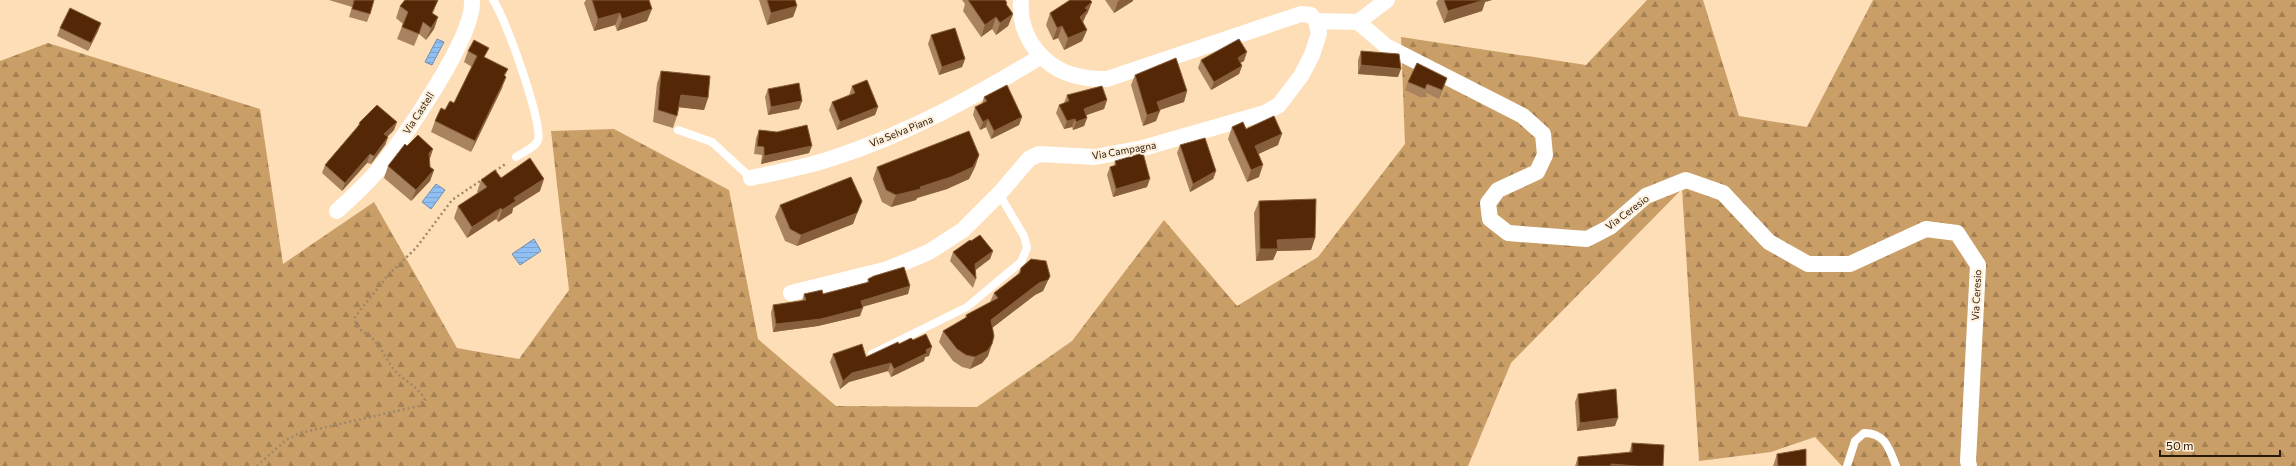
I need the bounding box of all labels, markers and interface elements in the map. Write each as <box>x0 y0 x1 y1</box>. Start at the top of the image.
street label: Via Castell <box>400 90 436 136</box>
street label: Via Selva Piana <box>867 113 935 149</box>
street label: Via Campagna <box>1091 138 1157 162</box>
street label: Via Ceresio <box>1603 192 1651 232</box>
street label: Via Ceresio <box>1969 269 1983 321</box>
scale bar <box>2160 432 2280 458</box>
text: 50 m <box>2166 438 2194 452</box>

